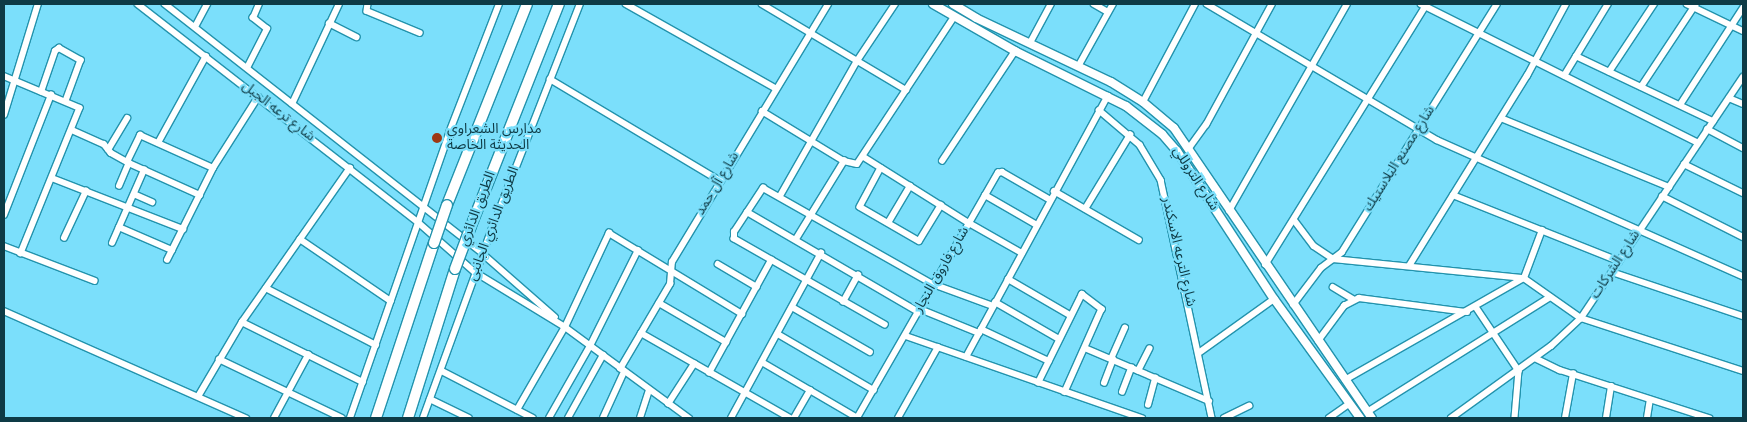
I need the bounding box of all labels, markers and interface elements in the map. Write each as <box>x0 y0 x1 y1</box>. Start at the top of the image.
street label: شارع ترعه الجبل <box>238 78 318 146</box>
street label: شارع مصنع البلاستيك <box>1361 103 1439 215</box>
place label: مدارس الشعراوي الحديثة الخاصة <box>447 122 542 154</box>
marker: مدارس الشعراوي الحديثة الخاصة <box>431 132 443 144</box>
street label: شارع التروللي <box>1168 144 1222 214</box>
street label: شارع آل حمد <box>693 149 743 219</box>
street label: الطريق الدائري الجانبى <box>465 165 523 283</box>
street label: الطريق الدائري <box>456 169 500 249</box>
street label: شارع الترعه الاسكندر <box>1157 196 1199 308</box>
street label: شارع فاروق النجار <box>911 224 973 316</box>
street label: شارع الشركات <box>1588 228 1644 302</box>

